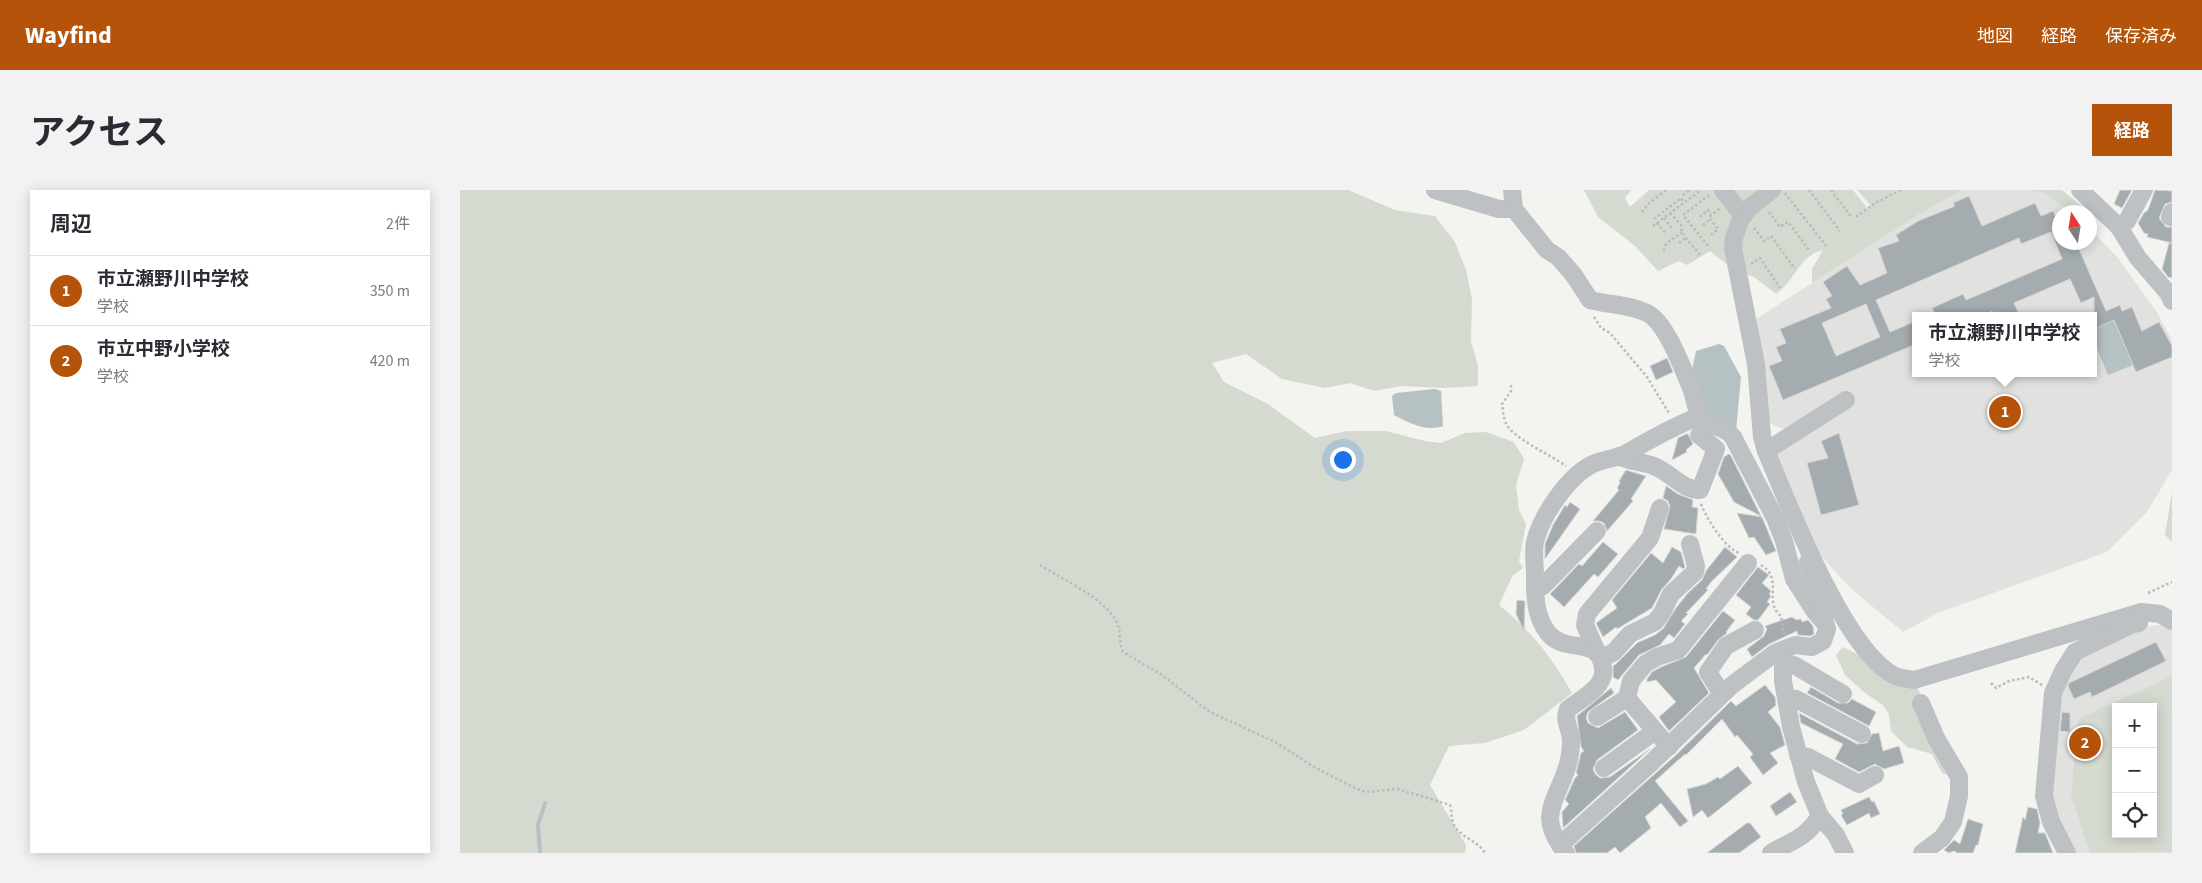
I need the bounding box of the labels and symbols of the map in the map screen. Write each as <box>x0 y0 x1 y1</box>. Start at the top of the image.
north arrow <box>2052 205 2097 250</box>
pin: 1 <box>1989 393 2021 431</box>
your location <box>1330 447 1356 473</box>
pin: 2 <box>2069 724 2101 762</box>

